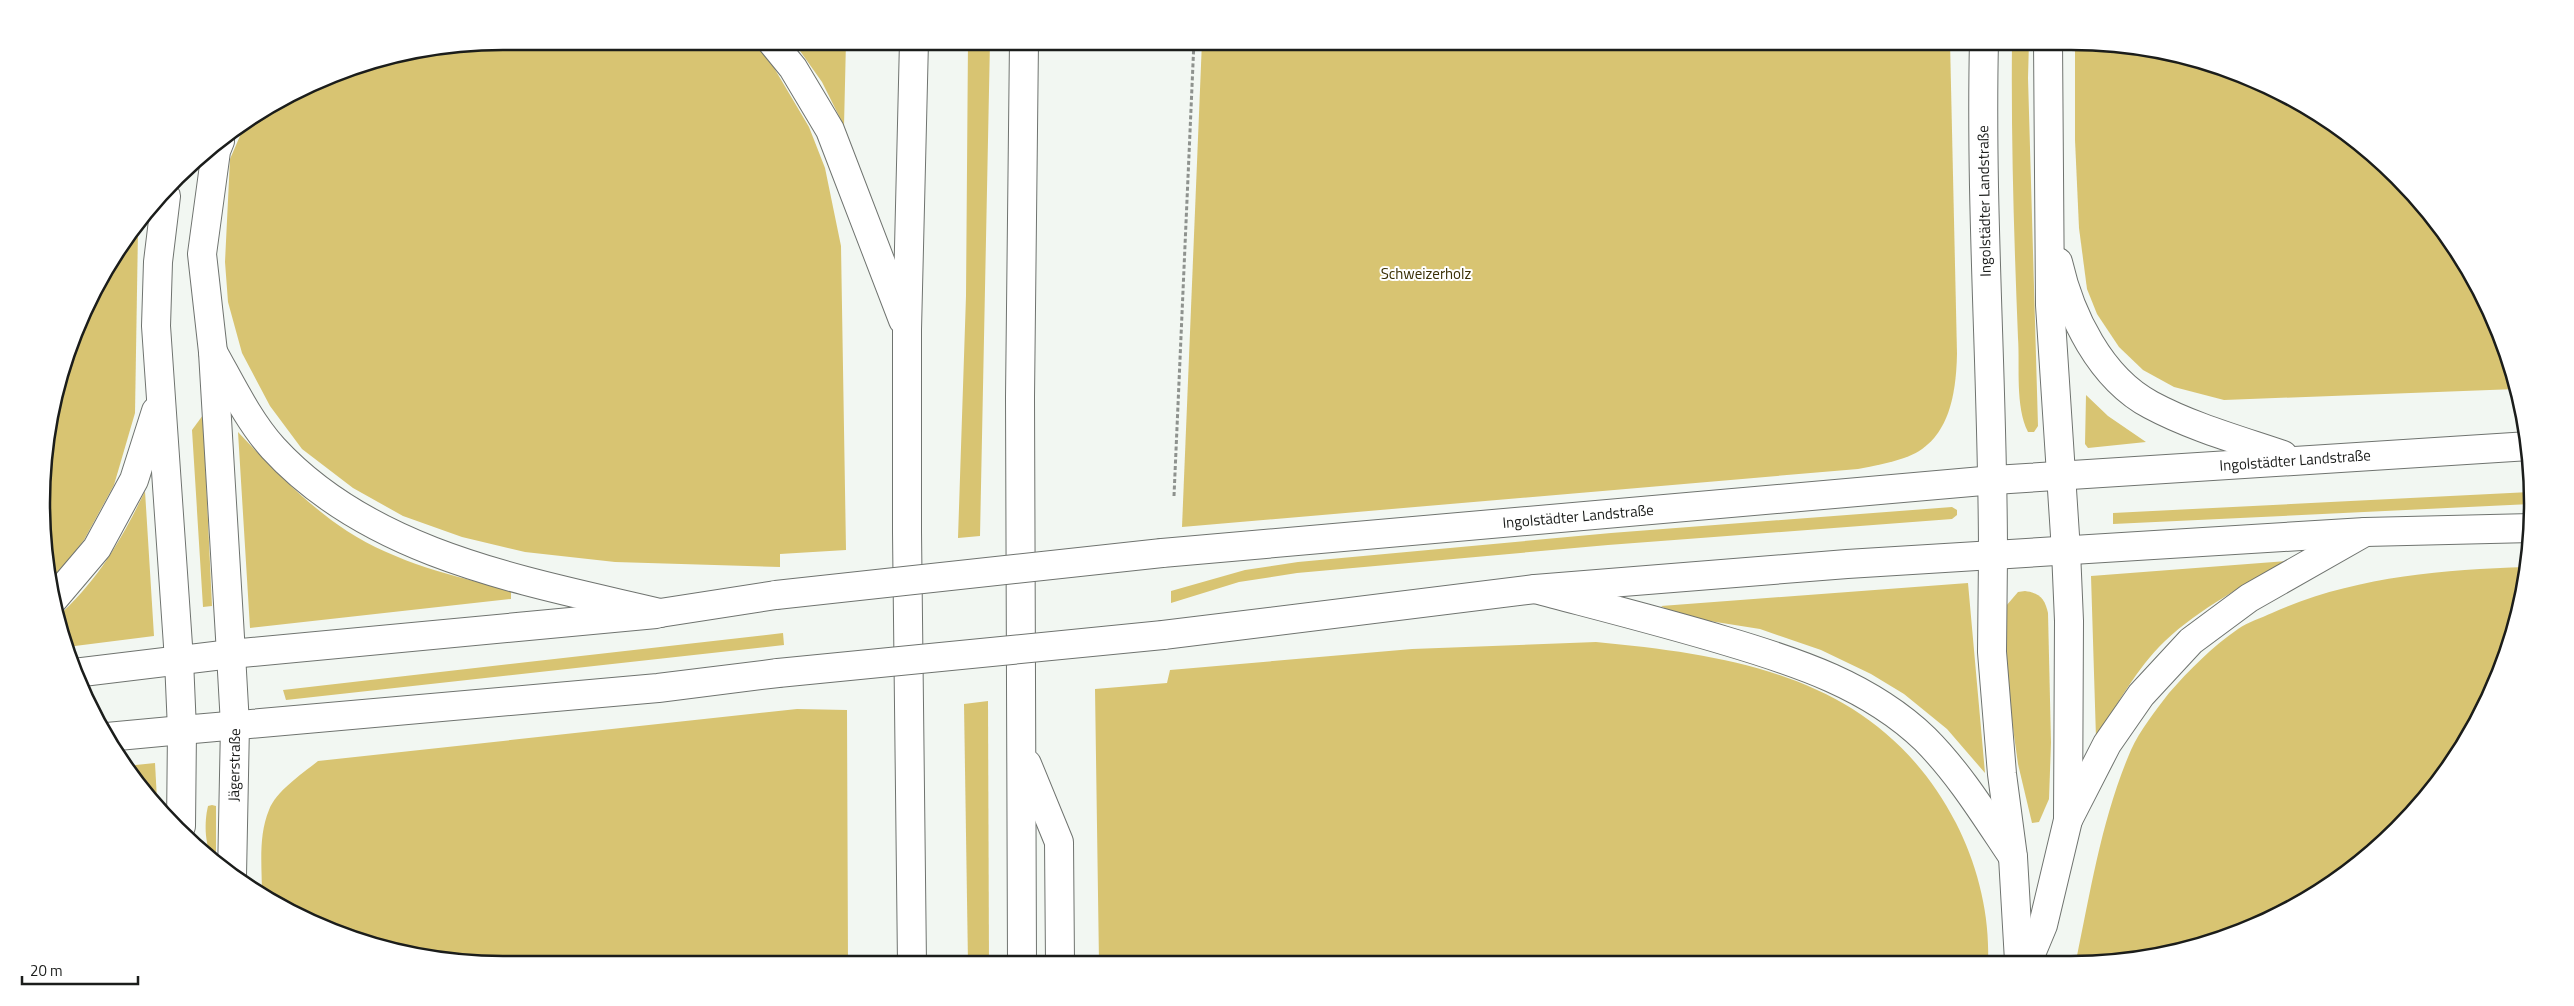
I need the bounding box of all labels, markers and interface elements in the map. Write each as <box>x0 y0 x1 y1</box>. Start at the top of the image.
street label: Ingolstädter Landstraße <box>1971 125 1997 277</box>
park label: Schweizerholz <box>1381 262 1472 285</box>
street label: Ingolstädter Landstraße <box>2219 443 2371 477</box>
street label: Ingolstädter Landstraße <box>1501 498 1655 534</box>
street label: Jägerstraße <box>222 728 246 802</box>
scale bar <box>22 954 139 986</box>
text: 20 m <box>30 959 63 982</box>

